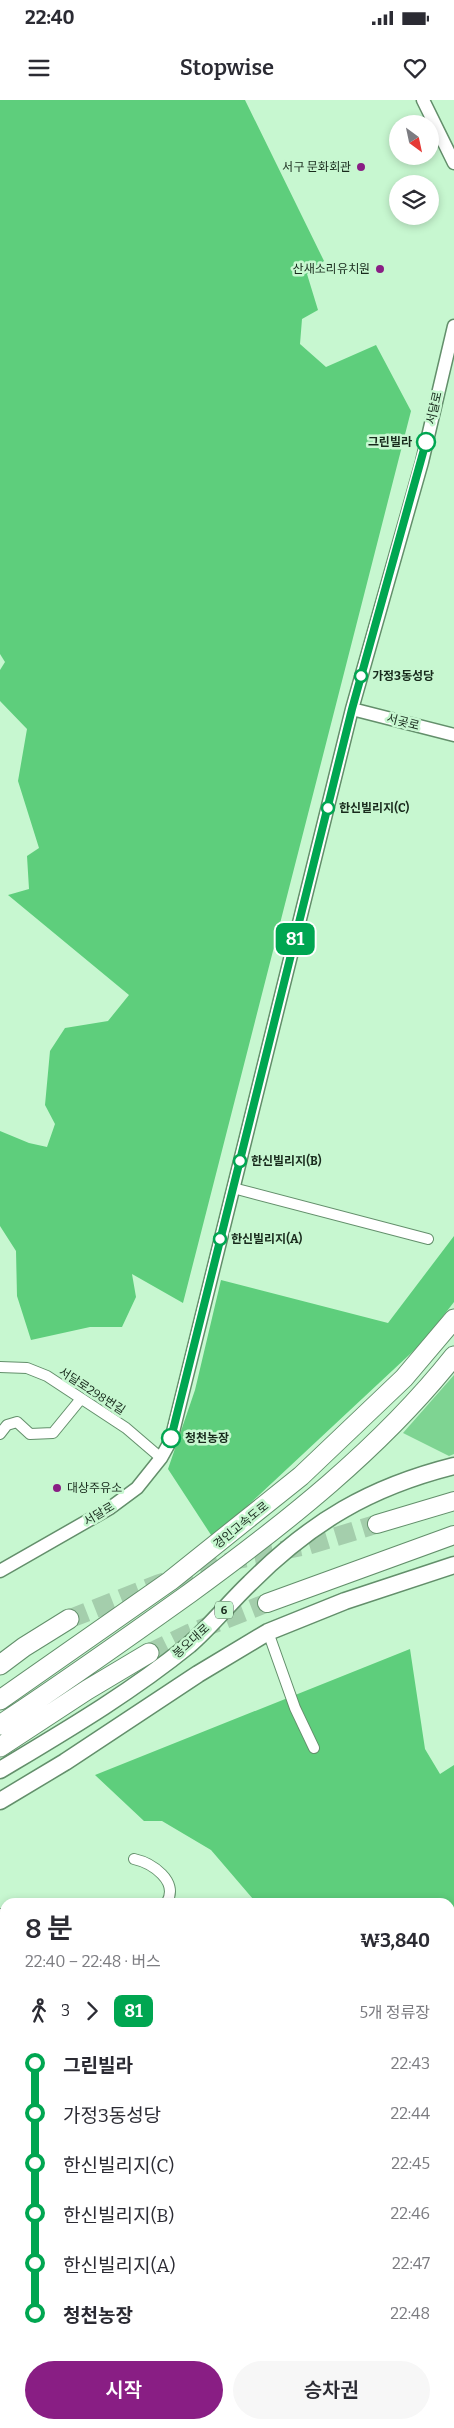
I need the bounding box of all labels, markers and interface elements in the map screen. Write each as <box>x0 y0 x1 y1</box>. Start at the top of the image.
text: 22:40 <box>25 6 74 29</box>
icon: menu <box>25 54 53 82</box>
text: Stopwise <box>180 54 274 81</box>
icon: heart <box>401 54 429 82</box>
north arrow <box>389 115 439 165</box>
map controls <box>389 115 439 225</box>
place label: 서구 문화회관 <box>282 160 351 174</box>
marker: 서구 문화회관 <box>355 161 367 173</box>
button: layers <box>389 175 439 225</box>
place label: 산새소리유치원 <box>293 262 370 276</box>
marker: 산새소리유치원 <box>374 263 386 275</box>
street label: 서달로 <box>423 390 445 426</box>
marker: 그린빌라 <box>416 432 436 452</box>
place label: 그린빌라 <box>368 435 412 449</box>
marker: 가정3동성당 <box>354 669 368 683</box>
place label: 가정3동성당 <box>372 669 434 683</box>
street label: 서곶로 <box>385 711 421 733</box>
place label: 한신빌리지(C) <box>339 800 410 815</box>
marker: 한신빌리지(C) <box>321 801 335 815</box>
line badge: 81 <box>272 923 318 955</box>
text: 81 <box>286 928 304 950</box>
place label: 한신빌리지(B) <box>251 1153 322 1168</box>
marker: 한신빌리지(B) <box>233 1154 247 1168</box>
place label: 한신빌리지(A) <box>231 1231 303 1246</box>
marker: 한신빌리지(A) <box>213 1232 227 1246</box>
street label: 서달로298번길 <box>56 1364 128 1418</box>
marker: 청천농장 <box>161 1428 181 1448</box>
place label: 청천농장 <box>185 1431 229 1445</box>
place label: 대상주유소 <box>67 1481 122 1495</box>
marker: 대상주유소 <box>51 1482 63 1494</box>
street label: 서달로 <box>81 1499 117 1529</box>
street label: 경인고속도로 <box>211 1499 271 1551</box>
road number: 6 <box>215 1602 233 1618</box>
street label: 봉오대로 <box>170 1621 212 1661</box>
text: 8 분 <box>25 1912 73 1945</box>
text: ₩3,840 <box>361 1929 430 1952</box>
text: 22:40 – 22:48 · 버스 <box>25 1952 161 1971</box>
icon: walk <box>25 1997 53 2025</box>
icon: forward <box>78 1997 106 2025</box>
text: 81 <box>124 2000 143 2022</box>
text: 3 <box>61 2001 70 2020</box>
text: 5개 정류장 <box>359 2003 430 2022</box>
text: 그린빌라 <box>63 2054 133 2077</box>
text: 22:43 <box>391 2054 430 2073</box>
text: 가정3동성당 <box>63 2104 161 2127</box>
text: 22:44 <box>390 2104 430 2123</box>
text: 한신빌리지(C) <box>63 2154 174 2177</box>
text: 22:45 <box>391 2154 430 2173</box>
text: 한신빌리지(B) <box>63 2204 174 2227</box>
text: 22:46 <box>390 2204 430 2223</box>
text: 한신빌리지(A) <box>63 2254 176 2277</box>
text: 22:47 <box>392 2254 430 2273</box>
text: 청천농장 <box>63 2304 133 2327</box>
text: 22:48 <box>390 2304 430 2323</box>
button: 시작 <box>25 2361 223 2419</box>
button: 승차권 <box>233 2361 430 2419</box>

